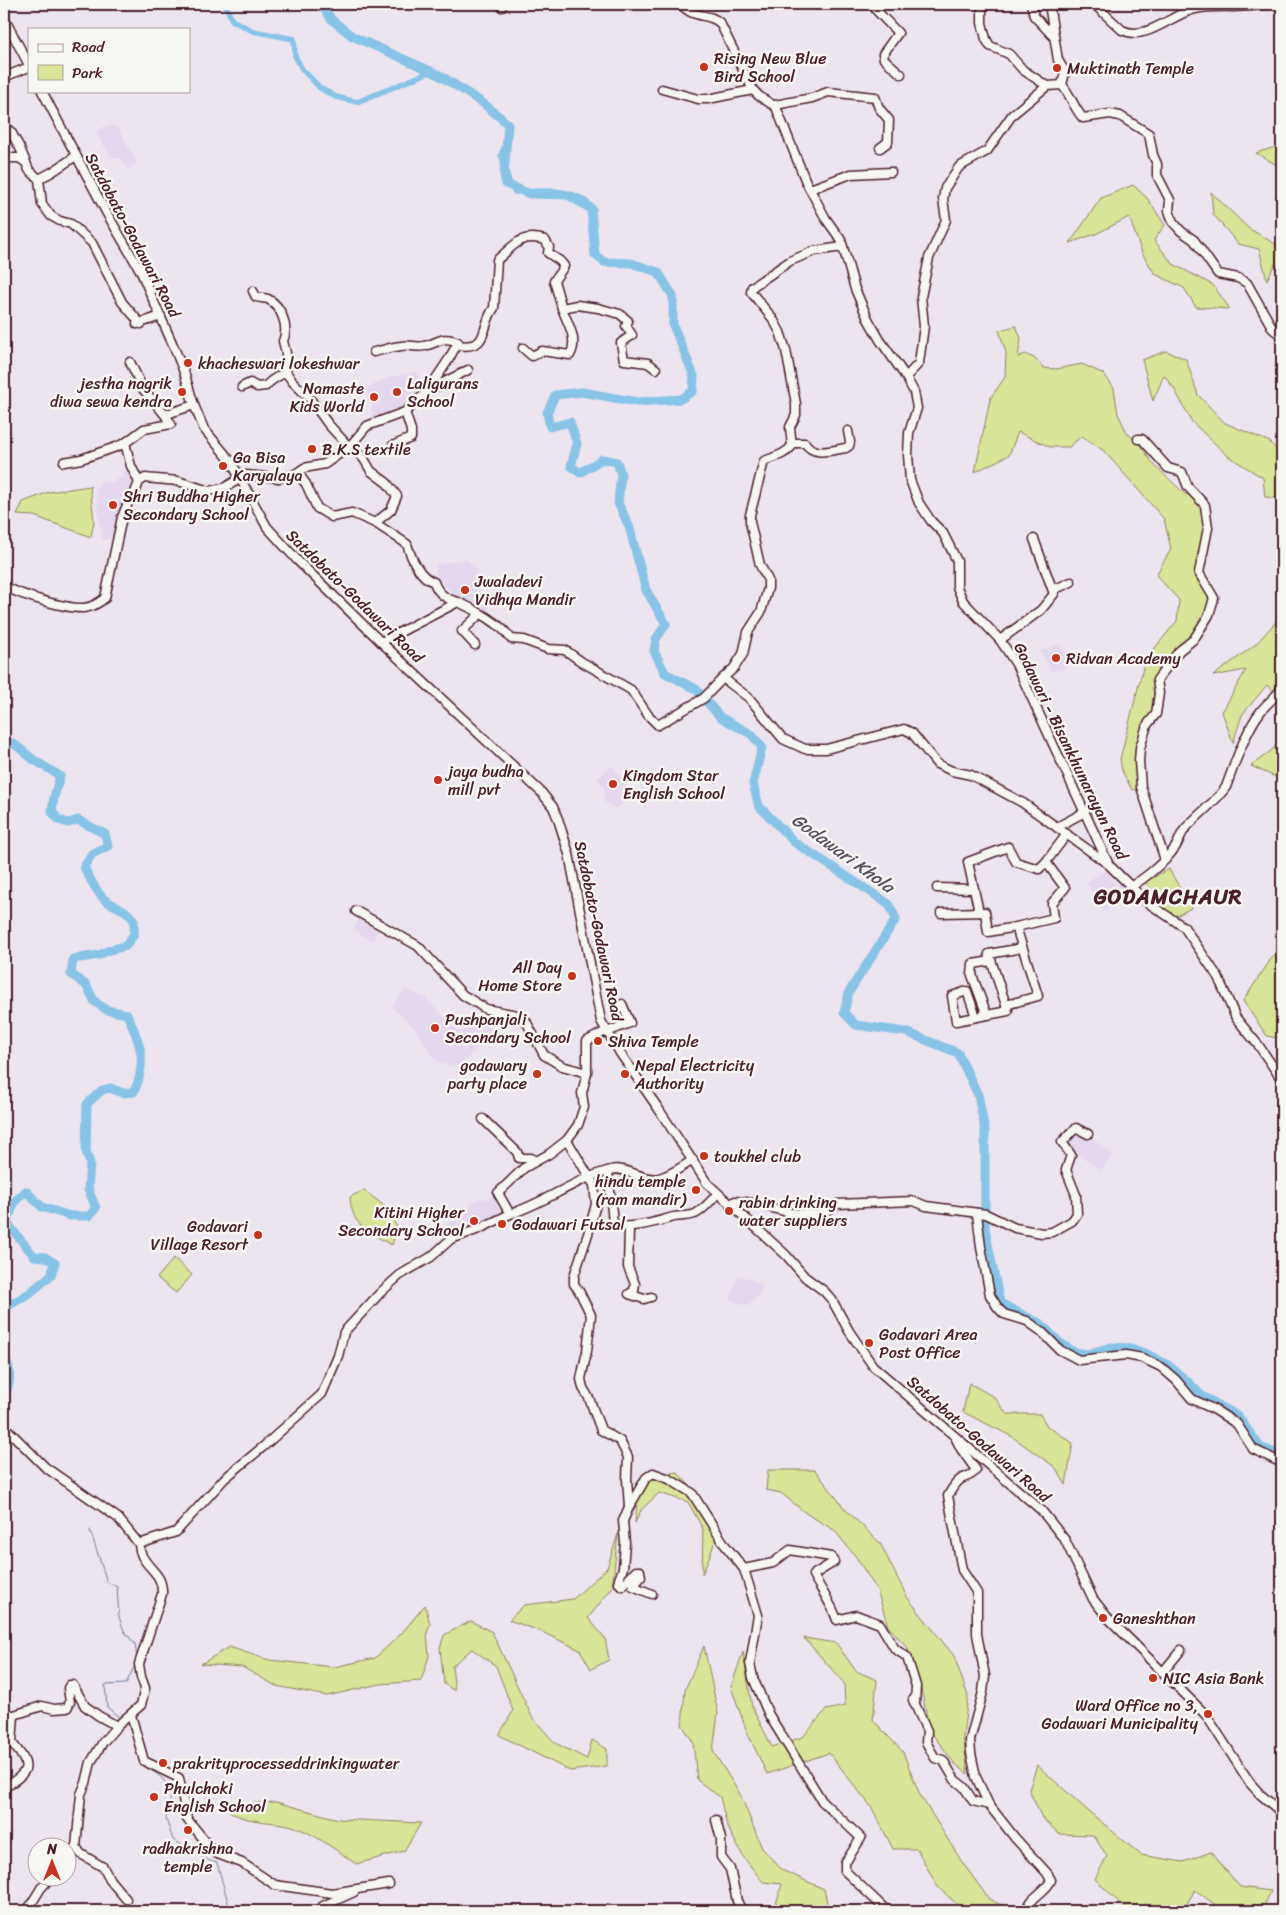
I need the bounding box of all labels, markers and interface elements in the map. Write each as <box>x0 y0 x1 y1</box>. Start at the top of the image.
legend <box>28 28 190 92</box>
text: Road <box>72 34 105 60</box>
place label: Rising New Blue Bird School <box>714 44 826 91</box>
place label: Muktinath Temple <box>1067 54 1194 83</box>
text: Park <box>72 60 103 86</box>
marker: Rising New Blue Bird School <box>698 61 710 73</box>
marker: Muktinath Temple <box>1051 62 1063 74</box>
street label: Satdobato-Godawari Road <box>77 147 190 324</box>
place label: khacheswari lokeshwar <box>198 349 361 378</box>
marker: khacheswari lokeshwar <box>182 357 194 369</box>
place label: jestha nagrik diwa sewa kendra <box>50 369 172 416</box>
place label: Laligurans School <box>407 369 479 416</box>
place label: Namaste Kids World <box>290 374 366 421</box>
marker: jestha nagrik diwa sewa kendra <box>176 386 188 398</box>
marker: Laligurans School <box>391 386 403 398</box>
marker: Namaste Kids World <box>368 391 380 403</box>
place label: B.K.S textile <box>322 435 411 464</box>
place label: Ga Bisa Karyalaya <box>233 443 303 490</box>
marker: B.K.S textile <box>306 443 318 455</box>
marker: Ga Bisa Karyalaya <box>217 460 229 472</box>
place label: Shri Buddha Higher Secondary School <box>123 482 261 529</box>
marker: Shri Buddha Higher Secondary School <box>107 499 119 511</box>
street label: Satdobato-Godawari Road <box>279 522 432 671</box>
place label: Jwaladevi Vidhya Mandir <box>474 567 577 614</box>
marker: Jwaladevi Vidhya Mandir <box>459 584 471 596</box>
street label: Godawari - Bisankhunarayan Road <box>1006 637 1137 866</box>
place label: Ridvan Academy <box>1066 644 1181 673</box>
marker: Ridvan Academy <box>1050 652 1062 664</box>
place label: jaya budha mill pvt <box>444 757 524 804</box>
place label: Kingdom Star English School <box>623 761 725 808</box>
marker: jaya budha mill pvt <box>432 774 444 786</box>
marker: Kingdom Star English School <box>607 778 619 790</box>
water label: Godawari Khola <box>785 804 903 903</box>
street label: Satdobato-Godawari Road <box>566 838 633 1025</box>
district label: GODAMCHAUR <box>1093 878 1242 916</box>
place label: All Day Home Store <box>478 953 563 1000</box>
marker: All Day Home Store <box>566 970 578 982</box>
place label: Pushpanjali Secondary School <box>445 1005 571 1052</box>
marker: Pushpanjali Secondary School <box>429 1022 441 1034</box>
place label: Shiva Temple <box>608 1027 699 1056</box>
marker: Shiva Temple <box>592 1035 604 1047</box>
place label: godawary party place <box>447 1051 528 1098</box>
place label: Nepal Electricity Authority <box>634 1051 755 1098</box>
marker: godawary party place <box>531 1068 543 1080</box>
marker: Nepal Electricity Authority <box>619 1068 631 1080</box>
place label: toukhel club <box>714 1142 801 1171</box>
marker: toukhel club <box>698 1150 710 1162</box>
place label: hindu temple (ram mandir) <box>594 1167 687 1214</box>
marker: hindu temple (ram mandir) <box>690 1184 702 1196</box>
place label: rabin drinking water suppliers <box>739 1188 848 1235</box>
place label: Kitini Higher Secondary School <box>338 1198 465 1245</box>
marker: rabin drinking water suppliers <box>723 1205 735 1217</box>
place label: Godawari Futsal <box>512 1210 625 1239</box>
place label: Godavari Village Resort <box>151 1212 249 1259</box>
marker: Kitini Higher Secondary School <box>468 1215 480 1227</box>
marker: Godawari Futsal <box>496 1218 508 1230</box>
marker: Godavari Village Resort <box>252 1229 264 1241</box>
place label: Godavari Area Post Office <box>879 1320 977 1367</box>
marker: Godavari Area Post Office <box>863 1337 875 1349</box>
street label: Satdobato-Godawari Road <box>900 1368 1059 1511</box>
place label: Ganeshthan <box>1113 1604 1196 1633</box>
marker: Ganeshthan <box>1097 1612 1109 1624</box>
place label: NIC Asia Bank <box>1163 1664 1264 1693</box>
marker: NIC Asia Bank <box>1147 1672 1159 1684</box>
place label: Ward Office no 3, Godawari Municipality <box>1042 1691 1199 1738</box>
marker: Ward Office no 3, Godawari Municipality <box>1202 1708 1214 1720</box>
place label: prakrityprocesseddrinkingwater <box>172 1749 401 1778</box>
marker: prakrityprocesseddrinkingwater <box>157 1757 169 1769</box>
place label: Phulchoki English School <box>164 1774 266 1821</box>
marker: Phulchoki English School <box>148 1791 160 1803</box>
marker: radhakrishna temple <box>182 1824 194 1836</box>
place label: radhakrishna temple <box>143 1834 233 1881</box>
text: N <box>46 1837 57 1862</box>
north arrow <box>28 1838 78 1888</box>

